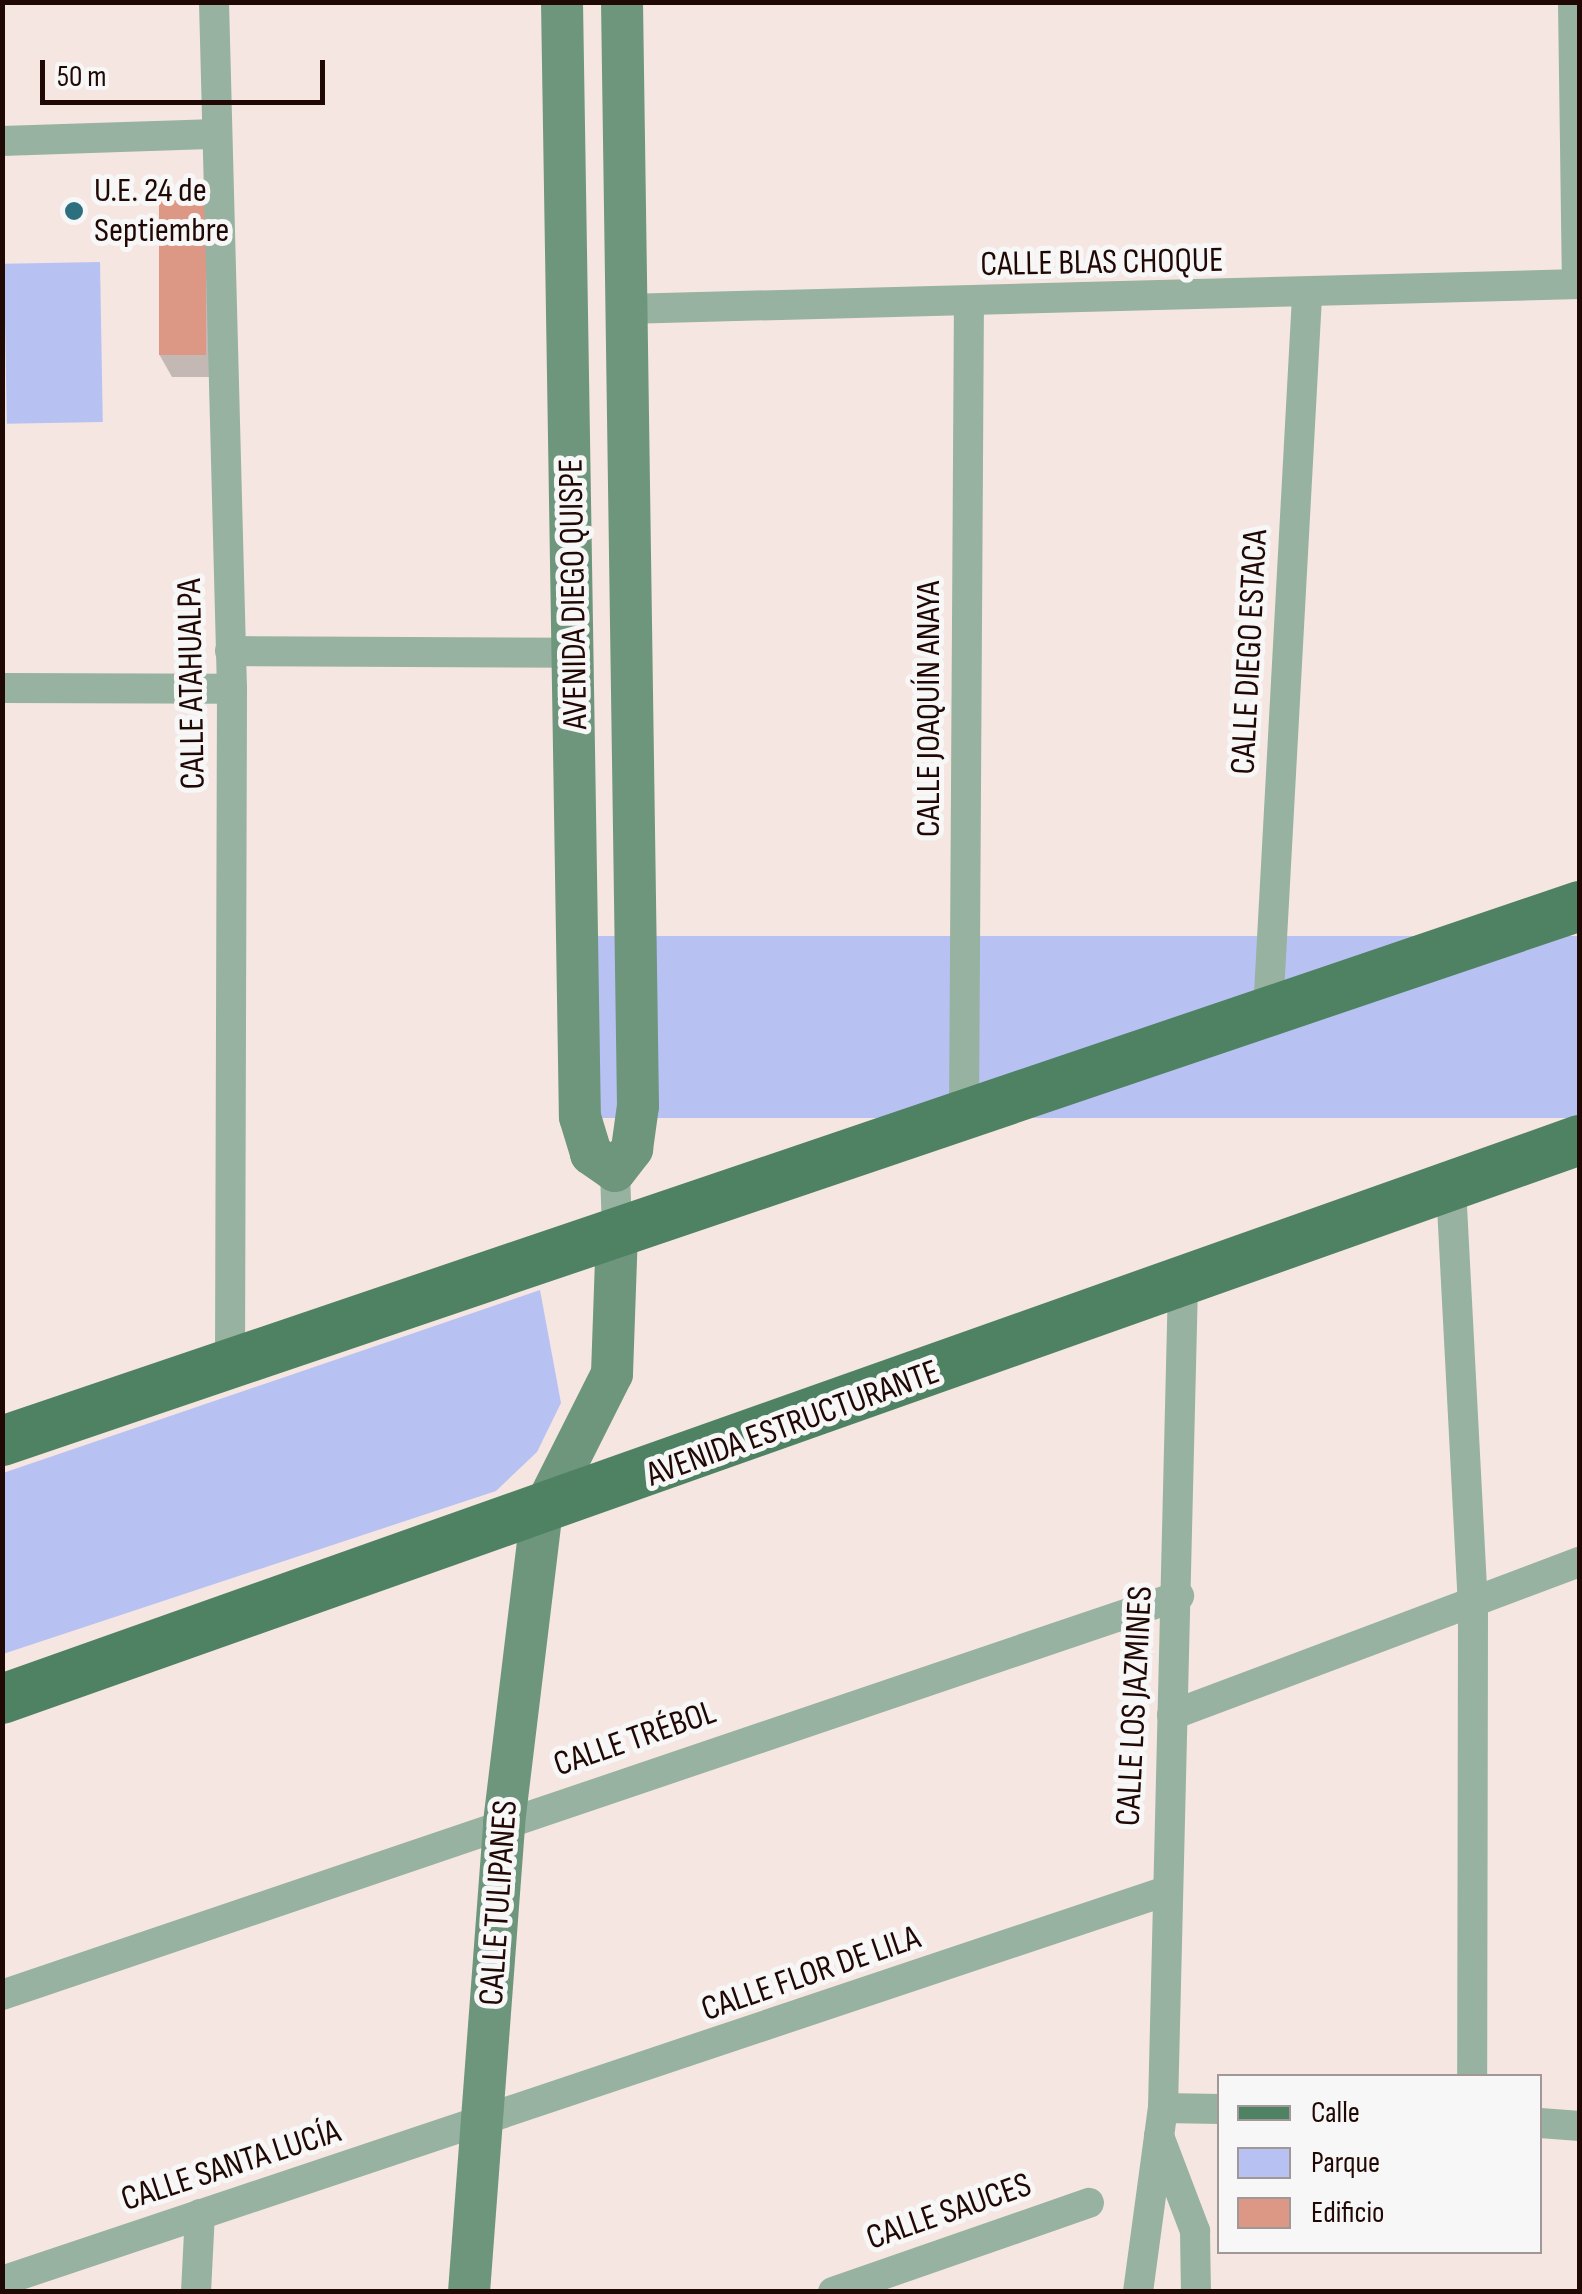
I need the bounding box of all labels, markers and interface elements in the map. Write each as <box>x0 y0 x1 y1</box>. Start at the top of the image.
scale bar <box>45 40 330 102</box>
text: 50 m <box>57 59 106 95</box>
place label: U.E. 24 de Septiembre <box>94 170 229 252</box>
marker: U.E. 24 de Septiembre <box>63 200 85 222</box>
street label: CALLE BLAS CHOQUE <box>980 240 1224 286</box>
street label: AVENIDA DIEGO QUISPE <box>551 458 597 730</box>
street label: CALLE DIEGO ESTACA <box>1223 529 1277 775</box>
street label: CALLE ATAHUALPA <box>169 578 215 790</box>
street label: CALLE JOAQUÍN ANAYA <box>908 581 950 837</box>
street label: AVENIDA ESTRUCTURANTE <box>641 1351 945 1497</box>
street label: CALLE LOS JAZMINES <box>1108 1585 1162 1827</box>
street label: CALLE TRÉBOL <box>549 1692 721 1786</box>
street label: CALLE TULIPANES <box>471 1799 527 2007</box>
street label: CALLE FLOR DE LILA <box>696 1917 926 2031</box>
legend <box>1217 2074 1542 2254</box>
text: Calle <box>1311 2095 1360 2131</box>
street label: CALLE SANTA LUCÍA <box>116 2111 346 2221</box>
text: Parque <box>1311 2145 1380 2181</box>
street label: CALLE SAUCES <box>861 2164 1037 2260</box>
text: Edificio <box>1311 2195 1384 2231</box>

